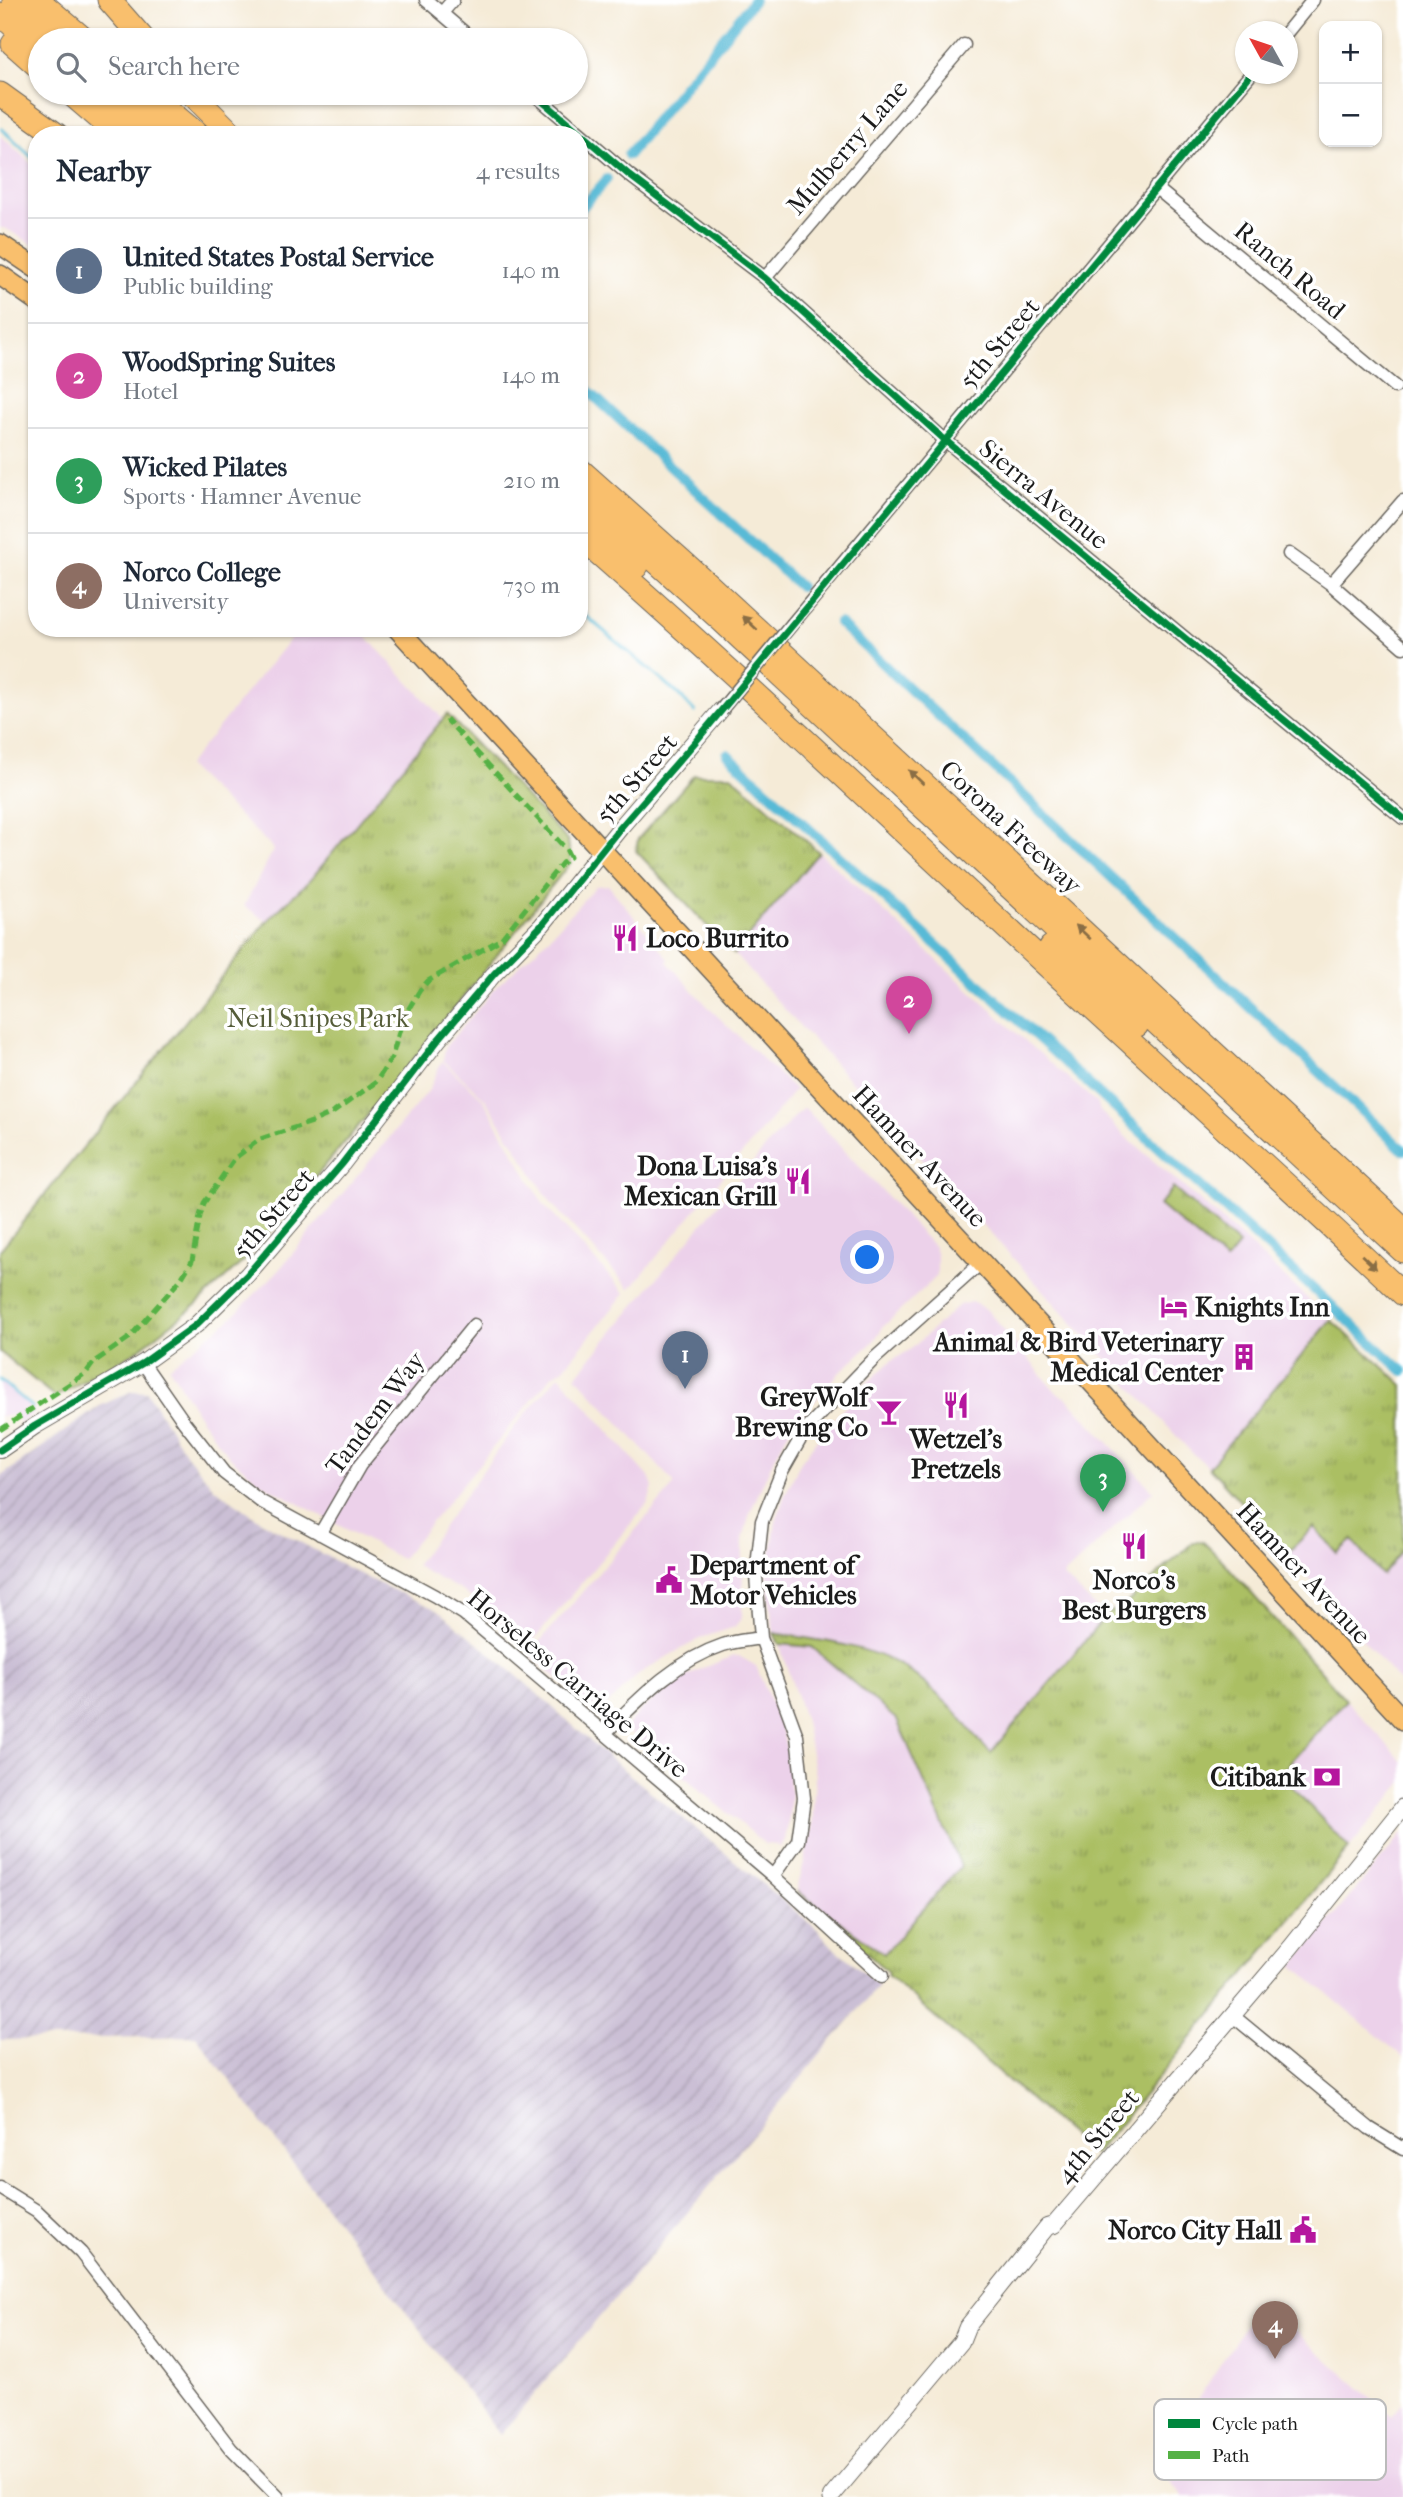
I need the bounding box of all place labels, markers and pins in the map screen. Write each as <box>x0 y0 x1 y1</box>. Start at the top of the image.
restaurant icon: Loco Burrito <box>610 923 640 953</box>
place label: Loco Burrito <box>646 923 789 954</box>
pin: 2 <box>886 976 932 1034</box>
place label: Dona Luisa’s Mexican Grill <box>624 1151 778 1212</box>
restaurant icon: Dona Luisa’s Mexican Grill <box>783 1166 813 1196</box>
hotel icon: Knights Inn <box>1159 1292 1189 1322</box>
place label: Knights Inn <box>1195 1292 1331 1323</box>
place label: Animal & Bird Veterinary Medical Center <box>932 1327 1225 1388</box>
pin: 1 <box>662 1331 708 1389</box>
building icon: Animal & Bird Veterinary Medical Center <box>1229 1342 1259 1372</box>
place label: GreyWolf Brewing Co <box>735 1382 873 1443</box>
restaurant icon: Wetzel's Pretzels <box>941 1390 971 1420</box>
bar icon: GreyWolf Brewing Co <box>874 1397 904 1427</box>
place label: Wetzel's Pretzels <box>909 1424 1003 1485</box>
pin: 3 <box>1080 1454 1126 1512</box>
restaurant icon: Norco's Best Burgers <box>1119 1531 1149 1561</box>
place label: Department of Motor Vehicles <box>690 1550 860 1611</box>
public building icon: Department of Motor Vehicles <box>654 1565 684 1595</box>
place label: Norco's Best Burgers <box>1062 1565 1207 1626</box>
place label: Citibank <box>1210 1762 1308 1793</box>
bank icon: Citibank <box>1312 1762 1342 1792</box>
place label: Norco City Hall <box>1108 2215 1283 2246</box>
public building icon: Norco City Hall <box>1288 2215 1318 2245</box>
pin: 4 <box>1252 2301 1298 2359</box>

